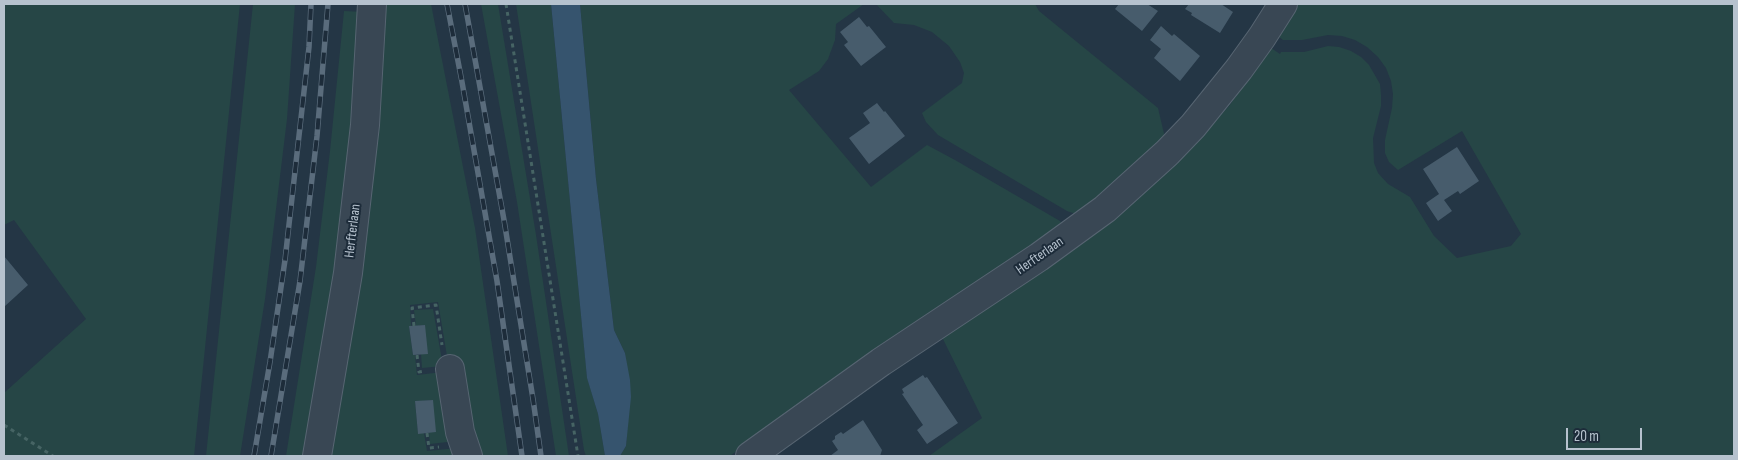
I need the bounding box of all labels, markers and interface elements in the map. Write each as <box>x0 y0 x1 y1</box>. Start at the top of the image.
street label: Herfterlaan <box>341 203 365 259</box>
street label: Herfterlaan <box>1013 234 1067 278</box>
scale bar <box>1568 418 1644 450</box>
text: 20 m <box>1574 427 1599 446</box>

